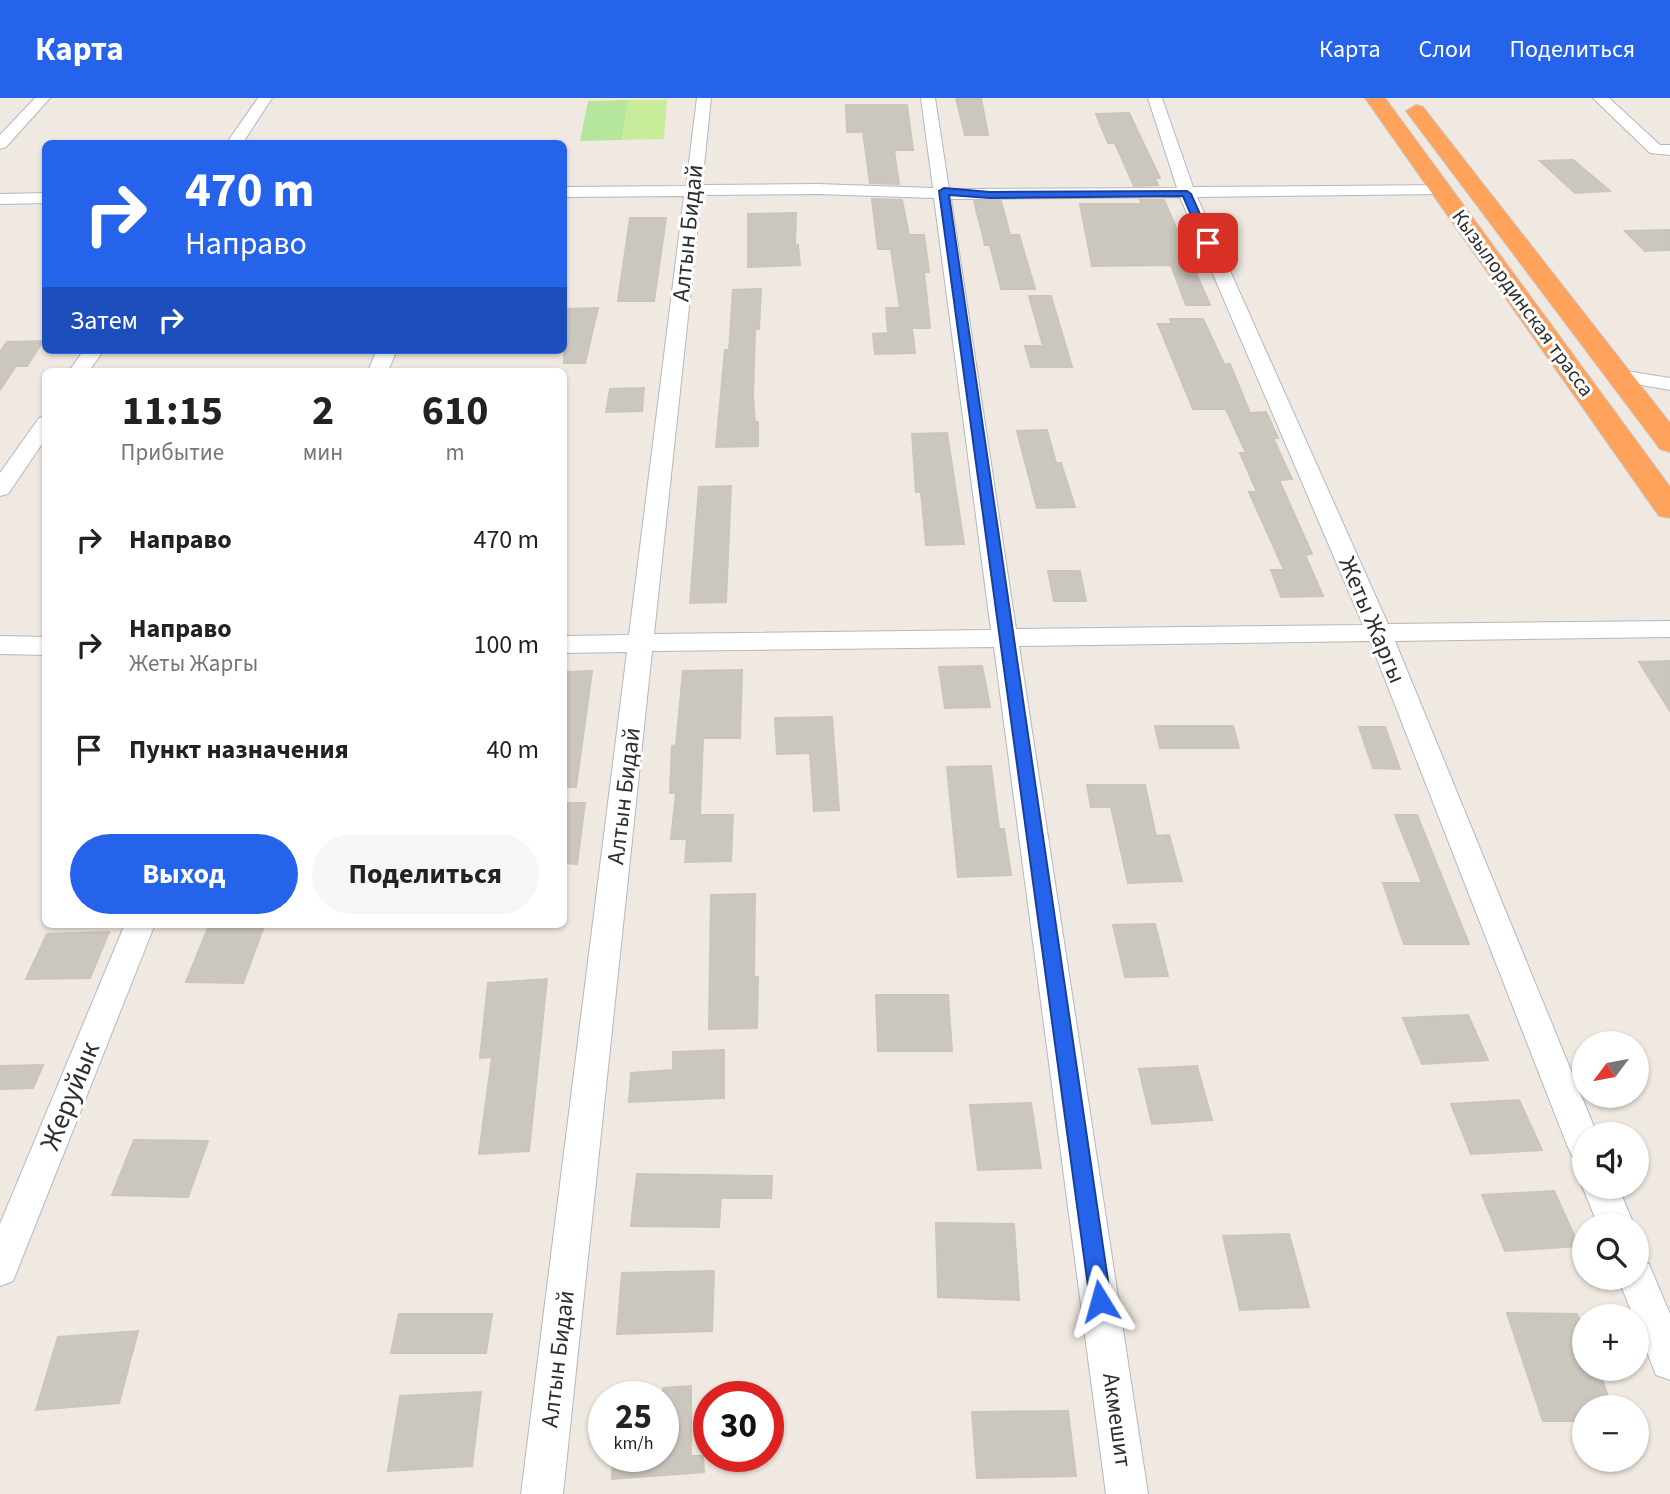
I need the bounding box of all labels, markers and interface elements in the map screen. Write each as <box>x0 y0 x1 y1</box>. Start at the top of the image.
text: Карта <box>35 26 124 73</box>
text: Карта <box>1319 32 1381 67</box>
text: Слои <box>1419 32 1472 67</box>
text: Поделиться <box>1510 32 1635 67</box>
text: 470 m <box>185 156 314 226</box>
street label: Алтын Бидай <box>663 163 713 303</box>
icon: right <box>70 168 161 259</box>
street label: Кызылординская трасса <box>1445 203 1601 403</box>
pin <box>1178 213 1238 273</box>
text: Направо <box>185 221 307 267</box>
icon: arrive <box>1189 224 1227 262</box>
icon: right <box>152 301 190 339</box>
text: Затем <box>70 302 138 339</box>
text: 11:15 <box>122 381 223 441</box>
text: 2 <box>312 381 334 441</box>
text: 610 <box>422 381 488 441</box>
text: Прибытие <box>121 436 224 469</box>
text: мин <box>303 436 343 469</box>
text: m <box>446 436 465 469</box>
icon: right <box>70 521 108 559</box>
text: Направо <box>129 521 232 558</box>
text: 470 m <box>473 521 539 558</box>
street label: Жеты Жаргы <box>1330 551 1414 689</box>
text: Направо <box>129 610 232 647</box>
icon: right <box>70 626 108 664</box>
text: 100 m <box>473 626 539 663</box>
text: Жеты Жаргы <box>129 647 258 680</box>
street label: Алтын Бидай <box>598 725 650 867</box>
icon: arrive <box>70 731 108 769</box>
text: Пункт назначения <box>129 731 349 768</box>
text: 40 m <box>486 731 539 768</box>
button: Выход <box>70 834 298 914</box>
button: Поделиться <box>312 834 539 914</box>
north arrow <box>1572 1031 1648 1108</box>
map controls <box>1572 1031 1649 1472</box>
street label: Жеруйык <box>30 1036 110 1156</box>
button: sound <box>1572 1122 1649 1199</box>
button: search <box>1572 1213 1649 1290</box>
position arrow <box>1063 1264 1137 1338</box>
street label: Алтын Бидай <box>532 1288 584 1430</box>
button: + <box>1572 1304 1649 1381</box>
street label: Акмешит <box>1093 1371 1141 1469</box>
speed limit sign: 30 <box>693 1381 784 1472</box>
text: 25 <box>615 1392 652 1442</box>
button: − <box>1572 1395 1649 1472</box>
text: km/h <box>614 1431 653 1456</box>

